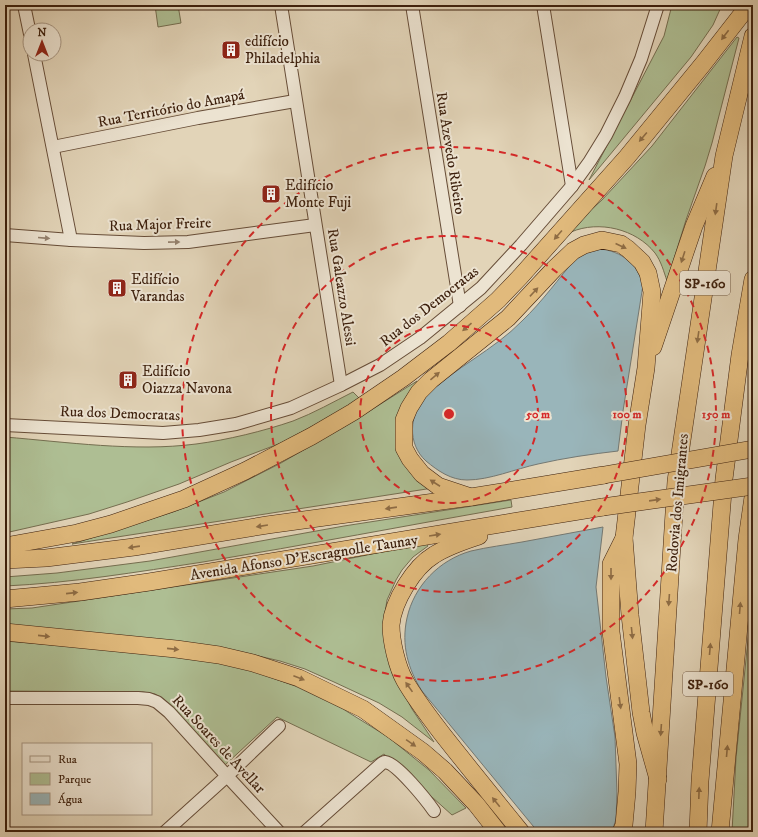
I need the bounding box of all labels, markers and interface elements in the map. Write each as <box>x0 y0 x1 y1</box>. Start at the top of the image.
north arrow <box>22 22 62 62</box>
text: N <box>37 26 47 40</box>
one-way arrow <box>720 30 729 41</box>
place label: edifício Philadelphia <box>245 32 321 68</box>
building icon: edifício Philadelphia <box>220 39 242 61</box>
street label: Rua Território do Amapá <box>96 85 247 132</box>
street label: Rua Azevedo Ribeiro <box>431 91 470 216</box>
one-way arrow <box>639 131 648 142</box>
place label: Edifício Monte Fuji <box>285 176 351 212</box>
building icon: Edifício Monte Fuji <box>260 183 282 205</box>
one-way arrow <box>713 202 719 215</box>
street label: Rua Major Freire <box>108 213 212 236</box>
street label: Rua Galeazzo Alessi <box>323 227 360 347</box>
one-way arrow <box>554 230 563 239</box>
one-way arrow <box>38 235 50 242</box>
one-way arrow <box>168 239 181 245</box>
one-way arrow <box>616 243 627 249</box>
one-way arrow <box>680 252 686 264</box>
street label: Rua dos Democratas <box>376 262 483 351</box>
place label: Edifício Varandas <box>130 270 185 306</box>
road number: SP-160 <box>680 271 730 295</box>
building icon: Edifício Varandas <box>106 277 128 299</box>
one-way arrow <box>529 287 538 297</box>
one-way arrow <box>462 323 472 332</box>
one-way arrow <box>695 331 701 343</box>
place label: Edifício Oiazza Navona <box>142 362 232 398</box>
building icon: Edifício Oiazza Navona <box>117 369 139 391</box>
one-way arrow <box>430 372 441 381</box>
street label: Rua dos Democratas <box>60 402 180 425</box>
centre of rings <box>442 407 456 421</box>
text: 50 m <box>525 407 550 422</box>
text: 100 m <box>613 407 641 422</box>
text: 150 m <box>702 407 730 422</box>
street label: Rodovia dos Imigrantes <box>662 433 693 573</box>
one-way arrow <box>430 479 440 487</box>
one-way arrow <box>649 497 661 503</box>
one-way arrow <box>385 505 397 511</box>
one-way arrow <box>256 523 268 529</box>
street label: Avenida Afonso D'Escragnolle Taunay <box>189 530 420 585</box>
one-way arrow <box>429 532 441 538</box>
one-way arrow <box>128 544 140 550</box>
one-way arrow <box>608 568 614 581</box>
one-way arrow <box>66 589 78 596</box>
one-way arrow <box>665 594 672 606</box>
one-way arrow <box>737 602 744 614</box>
one-way arrow <box>629 627 635 639</box>
one-way arrow <box>38 633 50 639</box>
one-way arrow <box>707 643 714 656</box>
one-way arrow <box>167 646 179 652</box>
road number: SP-160 <box>683 672 733 696</box>
one-way arrow <box>294 676 306 682</box>
one-way arrow <box>405 682 413 692</box>
street label: Rua Soares de Avellar <box>168 691 270 798</box>
one-way arrow <box>617 697 623 710</box>
one-way arrow <box>657 724 664 736</box>
one-way arrow <box>406 739 417 747</box>
legend <box>22 743 152 815</box>
one-way arrow <box>724 745 730 757</box>
text: Rua <box>58 752 78 767</box>
text: Parque <box>58 772 91 787</box>
one-way arrow <box>696 786 702 799</box>
text: Água <box>58 792 83 807</box>
one-way arrow <box>492 796 501 807</box>

